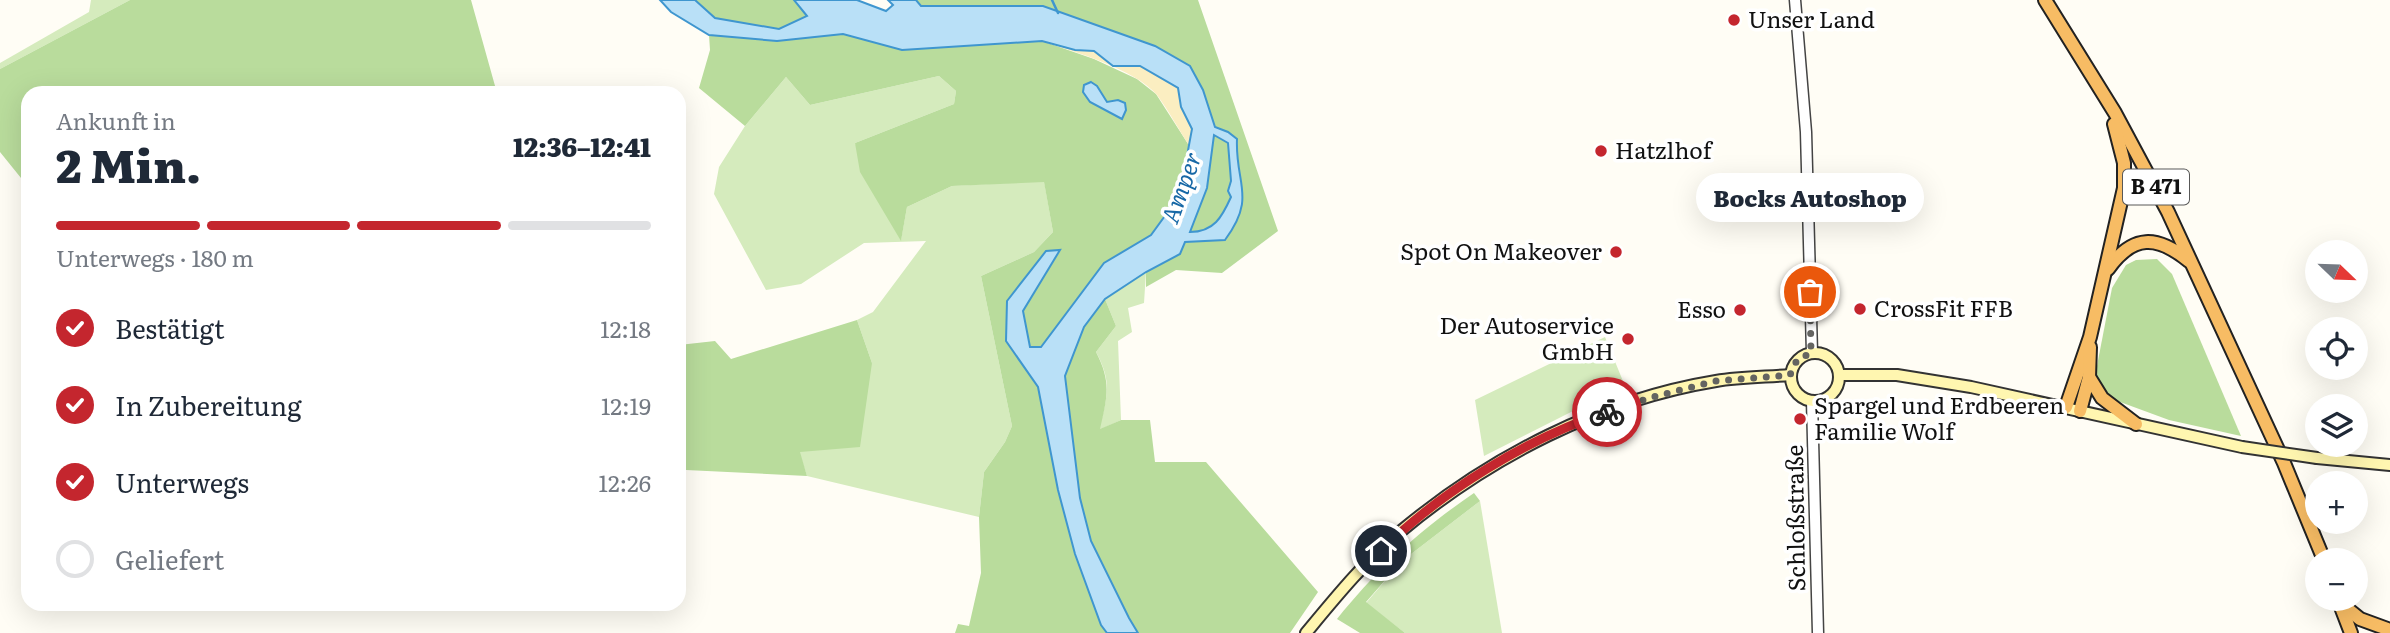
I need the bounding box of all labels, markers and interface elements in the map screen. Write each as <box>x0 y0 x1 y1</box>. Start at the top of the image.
place label: Unser Land <box>1748 1 1875 35</box>
marker: Unser Land <box>1726 12 1742 28</box>
text: Ankunft in <box>56 103 176 137</box>
text: 12:36–12:41 <box>513 126 651 165</box>
text: 2 Min. <box>56 129 201 197</box>
place label: Hatzlhof <box>1615 132 1714 166</box>
marker: Hatzlhof <box>1593 143 1609 159</box>
water label: Amper <box>1151 146 1209 228</box>
road number: B 471 <box>2123 170 2189 204</box>
callout: Bocks Autoshop <box>1696 173 1924 222</box>
text: Bocks Autoshop <box>1713 180 1907 214</box>
place label: Spot On Makeover <box>1400 233 1602 267</box>
text: Unterwegs · 180 m <box>56 240 254 274</box>
north arrow <box>2305 240 2368 303</box>
map controls <box>2305 240 2368 611</box>
marker: Spot On Makeover <box>1608 244 1624 260</box>
pin <box>1780 262 1840 322</box>
icon: bag <box>1791 273 1829 311</box>
place label: CrossFit FFB <box>1874 290 2013 324</box>
place label: Esso <box>1677 291 1726 325</box>
marker: CrossFit FFB <box>1852 301 1868 317</box>
marker: Esso <box>1732 302 1748 318</box>
place label: Der Autoservice GmbH <box>1439 307 1614 367</box>
text: Bestätigt <box>115 308 224 347</box>
icon: check <box>56 309 94 347</box>
text: 12:18 <box>600 311 651 345</box>
button: locate <box>2305 317 2368 380</box>
marker: Der Autoservice GmbH <box>1620 331 1636 347</box>
courier <box>1572 377 1642 447</box>
text: In Zubereitung <box>115 385 302 424</box>
icon: check <box>56 386 94 424</box>
place label: Spargel und Erdbeeren Familie Wolf <box>1814 387 2064 447</box>
text: 12:19 <box>601 388 651 422</box>
icon: bike <box>1588 393 1626 431</box>
button: layers <box>2305 394 2368 457</box>
marker: Spargel und Erdbeeren Familie Wolf <box>1792 411 1808 427</box>
street label: Schloßstraße <box>1776 444 1812 592</box>
text: Unterwegs <box>115 462 249 501</box>
icon: check <box>56 463 94 501</box>
text: 12:26 <box>599 465 651 499</box>
button: + <box>2305 471 2368 534</box>
pin <box>1351 521 1411 581</box>
icon: home <box>1362 532 1400 570</box>
text: Geliefert <box>115 539 224 578</box>
button: − <box>2305 548 2368 611</box>

